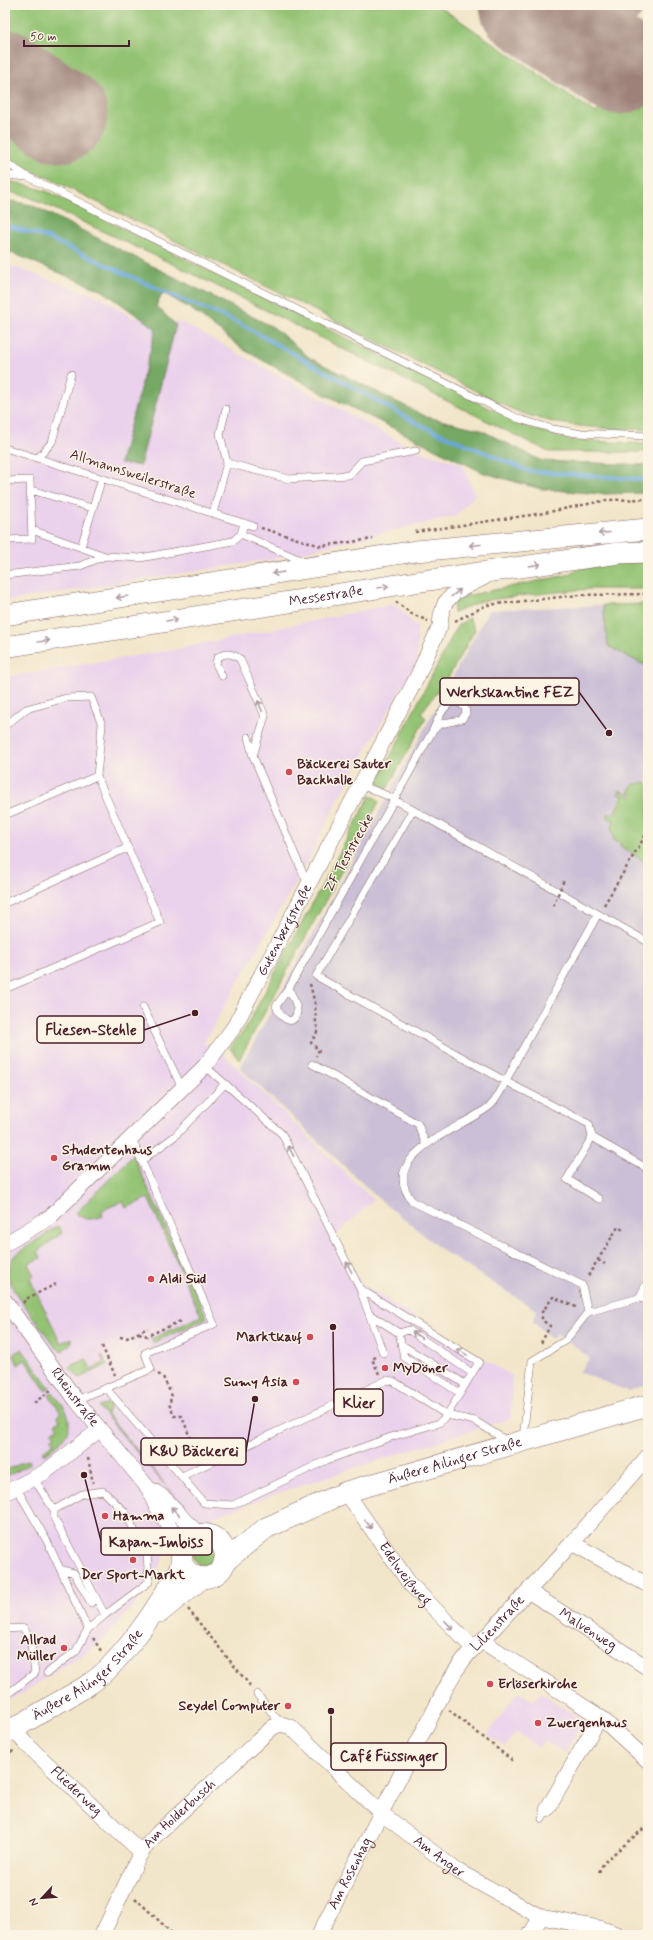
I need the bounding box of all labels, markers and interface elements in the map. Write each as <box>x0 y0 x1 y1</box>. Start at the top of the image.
scale bar <box>24 22 129 48</box>
text: 50 m <box>30 29 57 45</box>
street label: Allmannsweilerstraße <box>68 445 198 503</box>
one-way arrow <box>598 529 611 536</box>
one-way arrow <box>469 541 482 549</box>
one-way arrow <box>528 561 541 569</box>
one-way arrow <box>272 569 285 577</box>
street label: Messestraße <box>288 581 364 611</box>
one-way arrow <box>376 583 389 591</box>
one-way arrow <box>451 589 461 598</box>
one-way arrow <box>116 593 129 601</box>
one-way arrow <box>165 616 178 624</box>
one-way arrow <box>37 637 50 645</box>
callout: Werkskantine FEZ <box>440 678 579 705</box>
text: Werkskantine FEZ <box>445 683 574 703</box>
one-way arrow <box>256 700 263 712</box>
place label: Bäckerei Sauter Backhalle <box>297 755 392 789</box>
marker: Bäckerei Sauter Backhalle <box>284 767 294 777</box>
street label: ZF Teststrecke <box>320 810 378 896</box>
street label: Gutenbergstraße <box>253 881 316 979</box>
callout: Fliesen-Stehle <box>37 1016 144 1043</box>
text: Fliesen-Stehle <box>45 1021 137 1041</box>
place label: Studentenhaus Gramm <box>62 1141 153 1175</box>
one-way arrow <box>286 1146 294 1158</box>
marker: Studentenhaus Gramm <box>49 1153 59 1163</box>
one-way arrow <box>345 1262 352 1274</box>
place label: Aldi Süd <box>159 1270 206 1288</box>
marker: Aldi Süd <box>146 1274 156 1284</box>
place label: Marktkauf <box>236 1328 303 1346</box>
one-way arrow <box>411 1331 422 1340</box>
marker: Marktkauf <box>305 1332 315 1342</box>
one-way arrow <box>457 1348 468 1356</box>
place label: MyDöner <box>393 1359 449 1377</box>
marker: MyDöner <box>380 1363 390 1373</box>
street label: Rheinstraße <box>47 1364 103 1431</box>
place label: Sumy Asia <box>224 1373 288 1391</box>
marker: Sumy Asia <box>291 1377 301 1387</box>
callout: Klier <box>334 1389 383 1416</box>
text: Klier <box>342 1394 376 1414</box>
street label: Äußere Ailinger Straße <box>386 1433 524 1489</box>
callout: K&U Bäckerei <box>141 1438 246 1465</box>
text: K&U Bäckerei <box>149 1442 239 1462</box>
one-way arrow <box>170 1506 180 1516</box>
place label: Hamma <box>113 1507 165 1525</box>
marker: Hamma <box>100 1511 110 1521</box>
one-way arrow <box>364 1518 372 1529</box>
callout: Kapan-Imbiss <box>101 1528 212 1555</box>
text: Kapan-Imbiss <box>109 1533 204 1553</box>
street label: Edelweißweg <box>375 1539 435 1611</box>
marker: Der Sport-Markt <box>128 1555 138 1565</box>
place label: Der Sport-Markt <box>81 1566 186 1584</box>
street label: Lilienstraße <box>467 1591 529 1656</box>
street label: Malvenweg <box>555 1604 620 1655</box>
one-way arrow <box>444 1620 454 1630</box>
street label: Äußere Ailinger Straße <box>29 1625 147 1725</box>
place label: Allrad Müller <box>17 1631 56 1665</box>
marker: Allrad Müller <box>59 1643 69 1653</box>
place label: Erlöserkirche <box>498 1675 577 1693</box>
marker: Erlöserkirche <box>485 1679 495 1689</box>
place label: Seydel Computer <box>179 1697 280 1715</box>
marker: Seydel Computer <box>283 1701 293 1711</box>
place label: Zwergenhaus <box>546 1714 628 1733</box>
marker: Zwergenhaus <box>533 1718 543 1728</box>
callout: Café Füssinger <box>331 1743 446 1770</box>
text: Café Füssinger <box>340 1747 439 1768</box>
street label: Fliederweg <box>47 1762 106 1820</box>
street label: Am Holderbusch <box>139 1775 220 1852</box>
street label: Am Anger <box>410 1832 468 1882</box>
street label: Am Rosenhag <box>324 1834 377 1913</box>
north arrow <box>22 1878 62 1918</box>
text: N <box>26 1896 42 1908</box>

